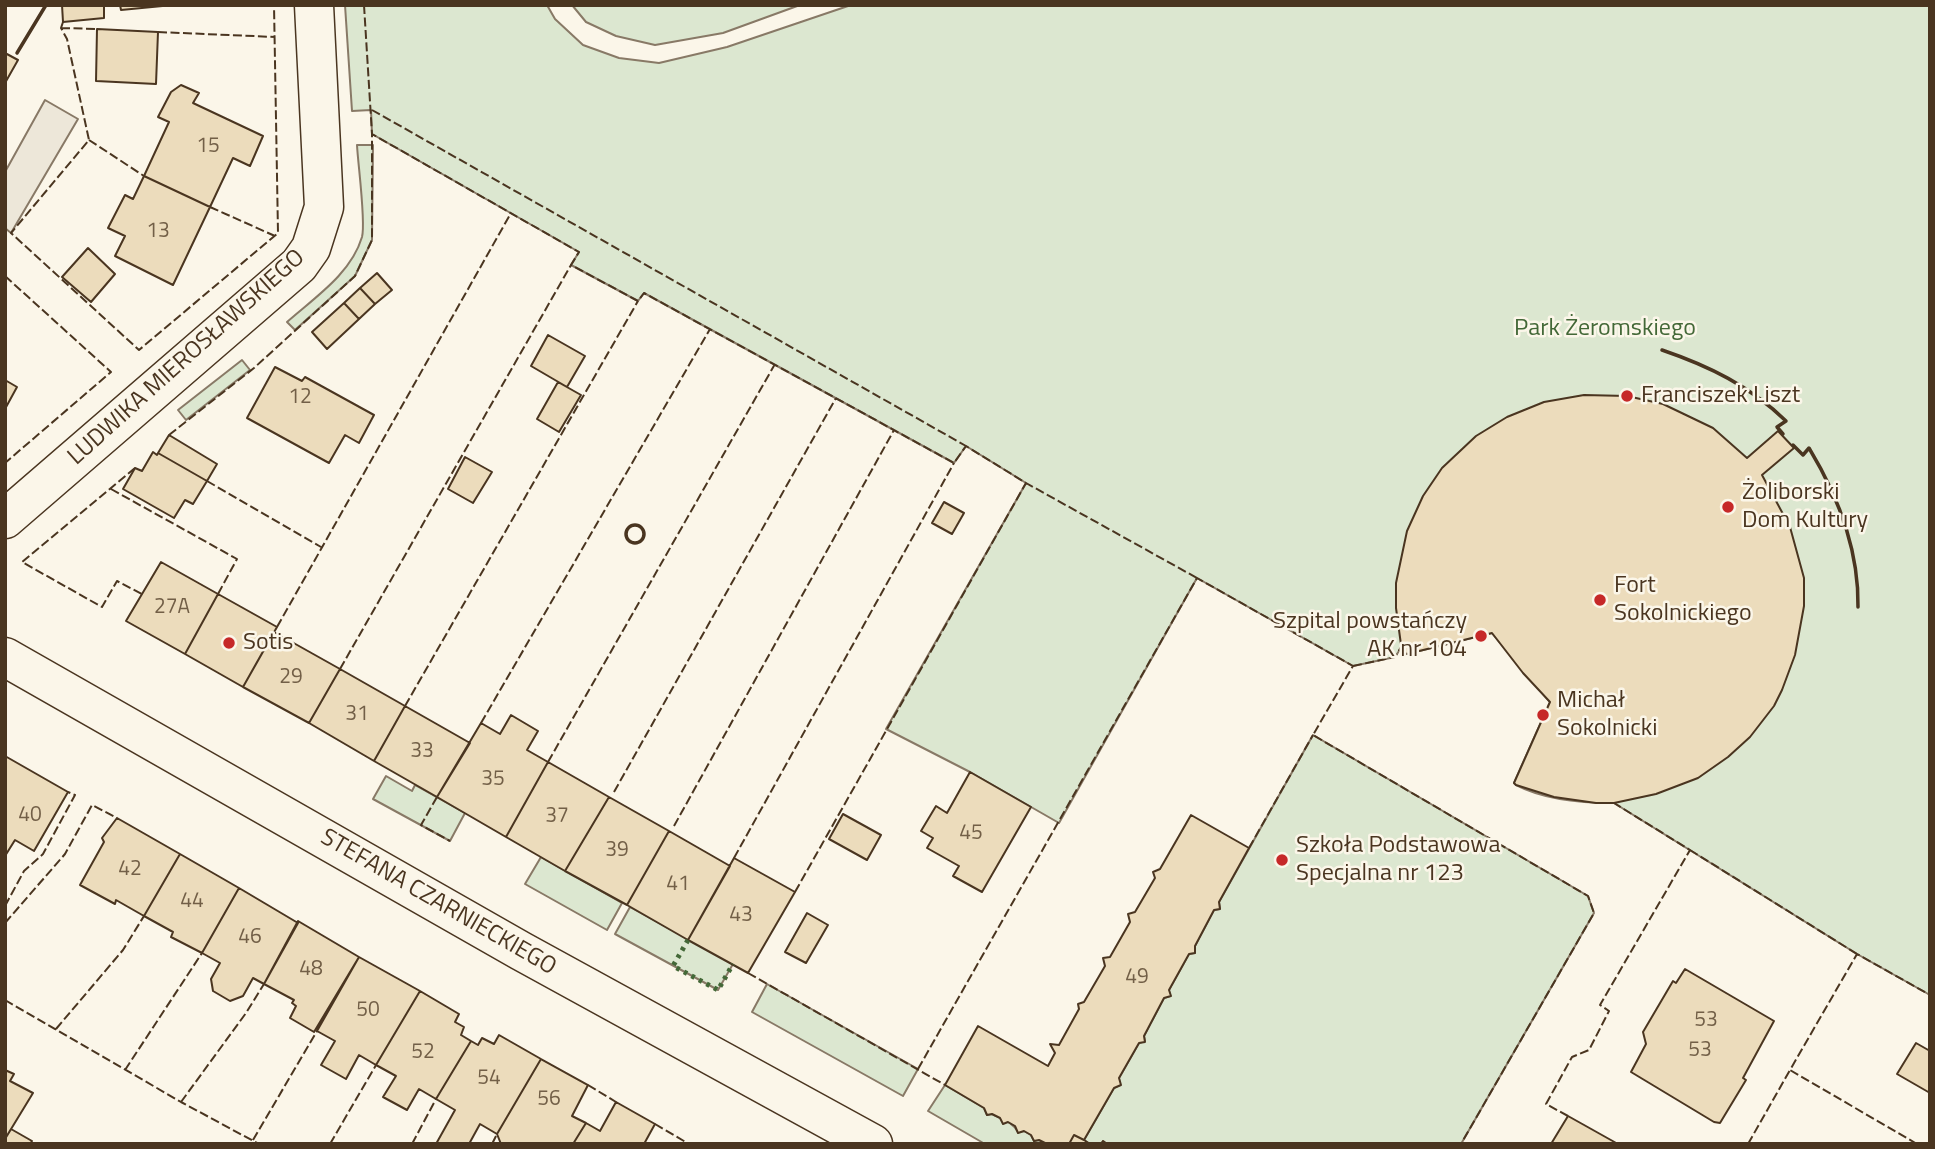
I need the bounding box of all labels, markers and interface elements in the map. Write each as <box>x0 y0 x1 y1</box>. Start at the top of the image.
house number: 15 <box>196 134 220 160</box>
house number: 13 <box>146 219 170 245</box>
street label: LUDWIKA MIEROSŁAWSKIEGO <box>63 244 311 472</box>
park label: Park Żeromskiego <box>1514 315 1696 343</box>
place label: Franciszek Liszt <box>1641 382 1800 410</box>
house number: 12 <box>288 385 312 411</box>
marker: Franciszek Liszt <box>1619 388 1635 404</box>
place label: Żoliborski Dom Kultury <box>1742 479 1868 535</box>
marker: Żoliborski Dom Kultury <box>1720 499 1736 515</box>
place label: Fort Sokolnickiego <box>1614 572 1752 628</box>
marker: Fort Sokolnickiego <box>1592 592 1608 608</box>
house number: 27A <box>154 595 190 621</box>
place label: Szpital powstańczy AK nr 104 <box>1273 608 1467 664</box>
marker: Szpital powstańczy AK nr 104 <box>1473 628 1489 644</box>
place label: Sotis <box>243 629 293 657</box>
marker: Sotis <box>221 635 237 651</box>
house number: 29 <box>279 665 303 691</box>
place label: Michał Sokolnicki <box>1557 687 1657 743</box>
house number: 31 <box>345 702 369 728</box>
marker: Michał Sokolnicki <box>1535 707 1551 723</box>
house number: 33 <box>410 739 434 765</box>
house number: 35 <box>481 767 505 793</box>
house number: 40 <box>18 803 42 829</box>
house number: 37 <box>545 804 569 830</box>
house number: 45 <box>959 821 983 847</box>
street label: STEFANA CZARNIECKIEGO <box>315 824 561 982</box>
place label: Szkoła Podstawowa Specjalna nr 123 <box>1296 832 1500 888</box>
house number: 39 <box>605 838 629 864</box>
marker: Szkoła Podstawowa Specjalna nr 123 <box>1274 852 1290 868</box>
house number: 42 <box>118 857 142 883</box>
house number: 41 <box>666 872 690 898</box>
house number: 44 <box>180 889 204 915</box>
house number: 43 <box>729 903 753 929</box>
house number: 46 <box>238 925 262 951</box>
house number: 48 <box>299 957 323 983</box>
house number: 49 <box>1125 965 1149 991</box>
house number: 50 <box>356 998 380 1024</box>
house number: 53 <box>1694 1008 1718 1034</box>
house number: 53 <box>1688 1038 1712 1064</box>
house number: 52 <box>411 1040 435 1066</box>
house number: 54 <box>477 1066 501 1092</box>
house number: 56 <box>537 1087 561 1113</box>

